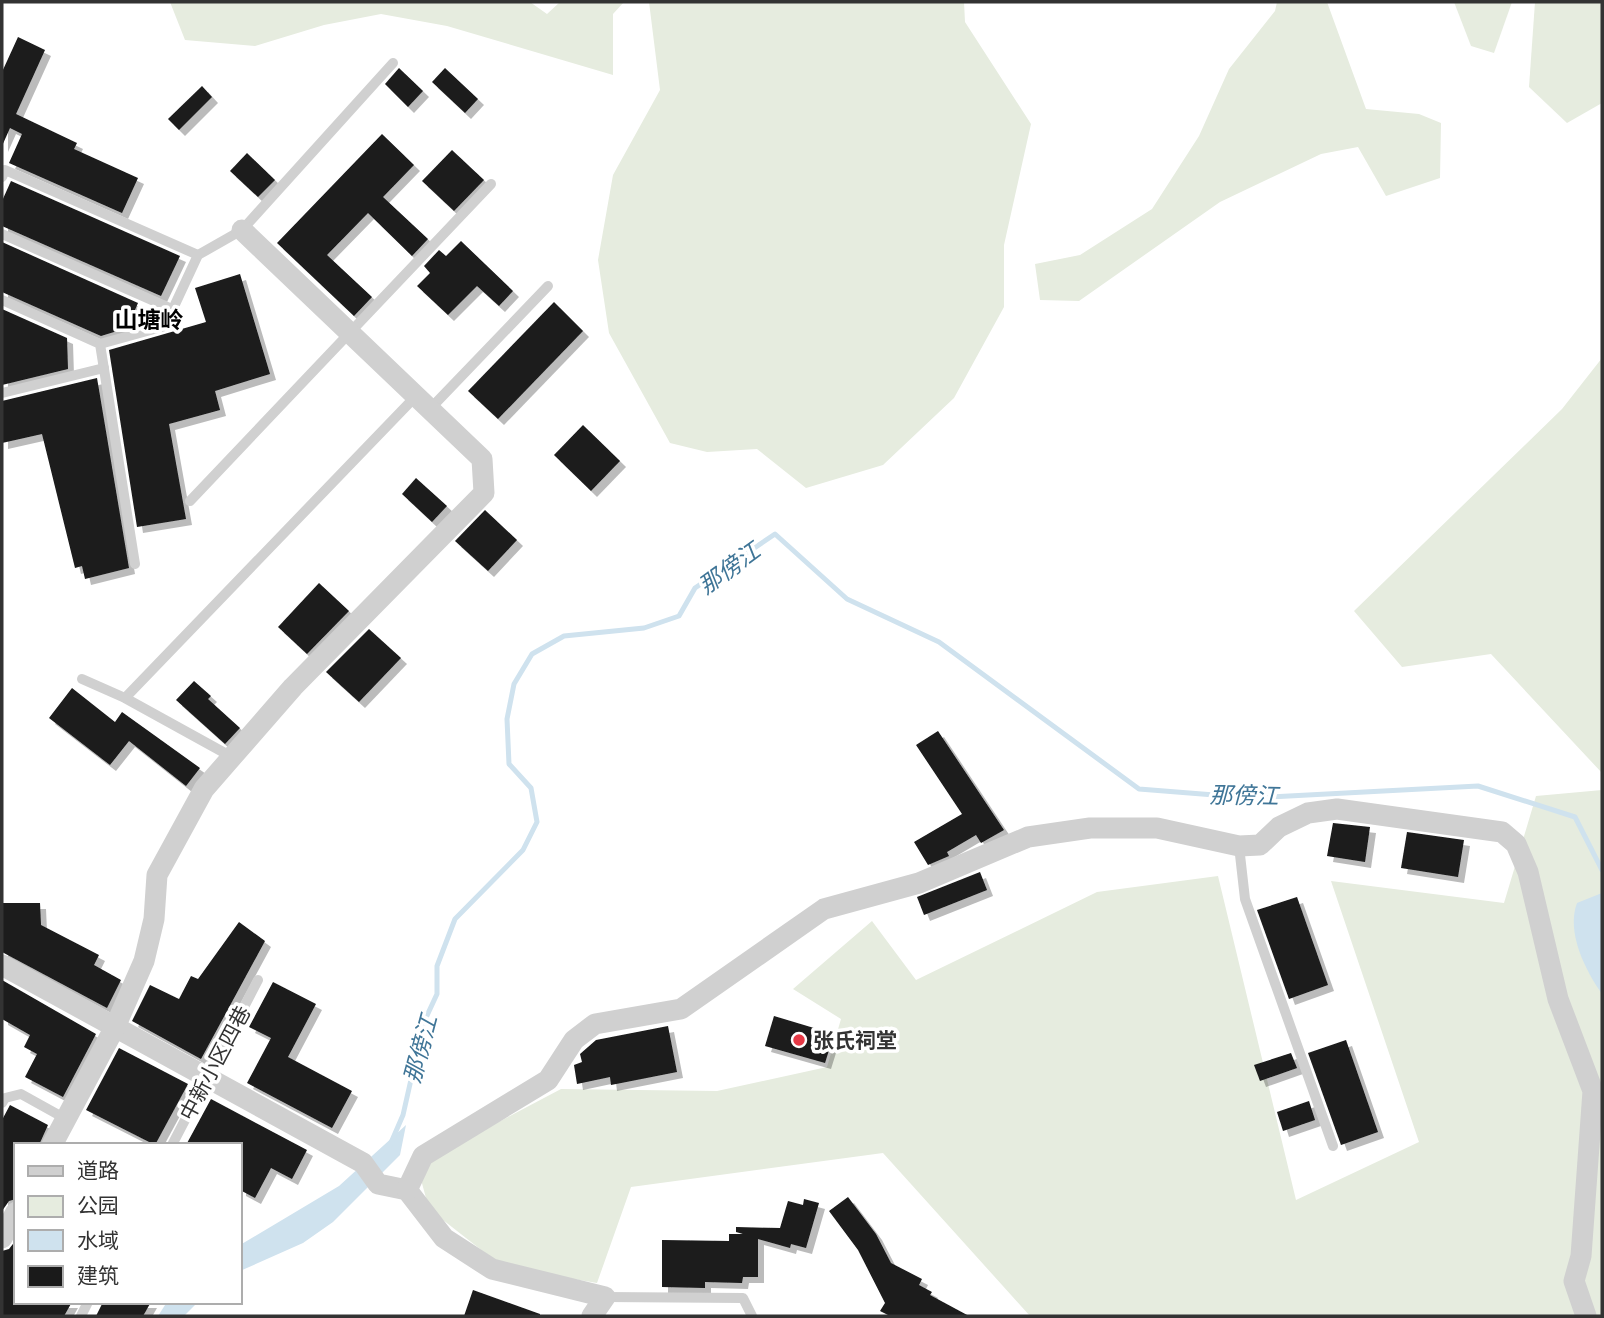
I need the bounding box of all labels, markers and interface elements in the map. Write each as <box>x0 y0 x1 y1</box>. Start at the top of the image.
district label: 山塘岭 <box>115 304 184 335</box>
water label: 那傍江 <box>692 533 768 601</box>
water label: 那傍江 <box>1209 779 1282 811</box>
street label: 中新小区四巷 <box>173 1001 257 1125</box>
water label: 那傍江 <box>396 1009 445 1086</box>
place label: 张氏祠堂 <box>813 1026 897 1055</box>
marker: 张氏祠堂 <box>791 1032 807 1048</box>
legend <box>14 1143 242 1304</box>
text: 道路 <box>77 1156 119 1185</box>
text: 公园 <box>77 1191 119 1220</box>
text: 水域 <box>77 1226 119 1255</box>
text: 建筑 <box>77 1261 119 1290</box>

